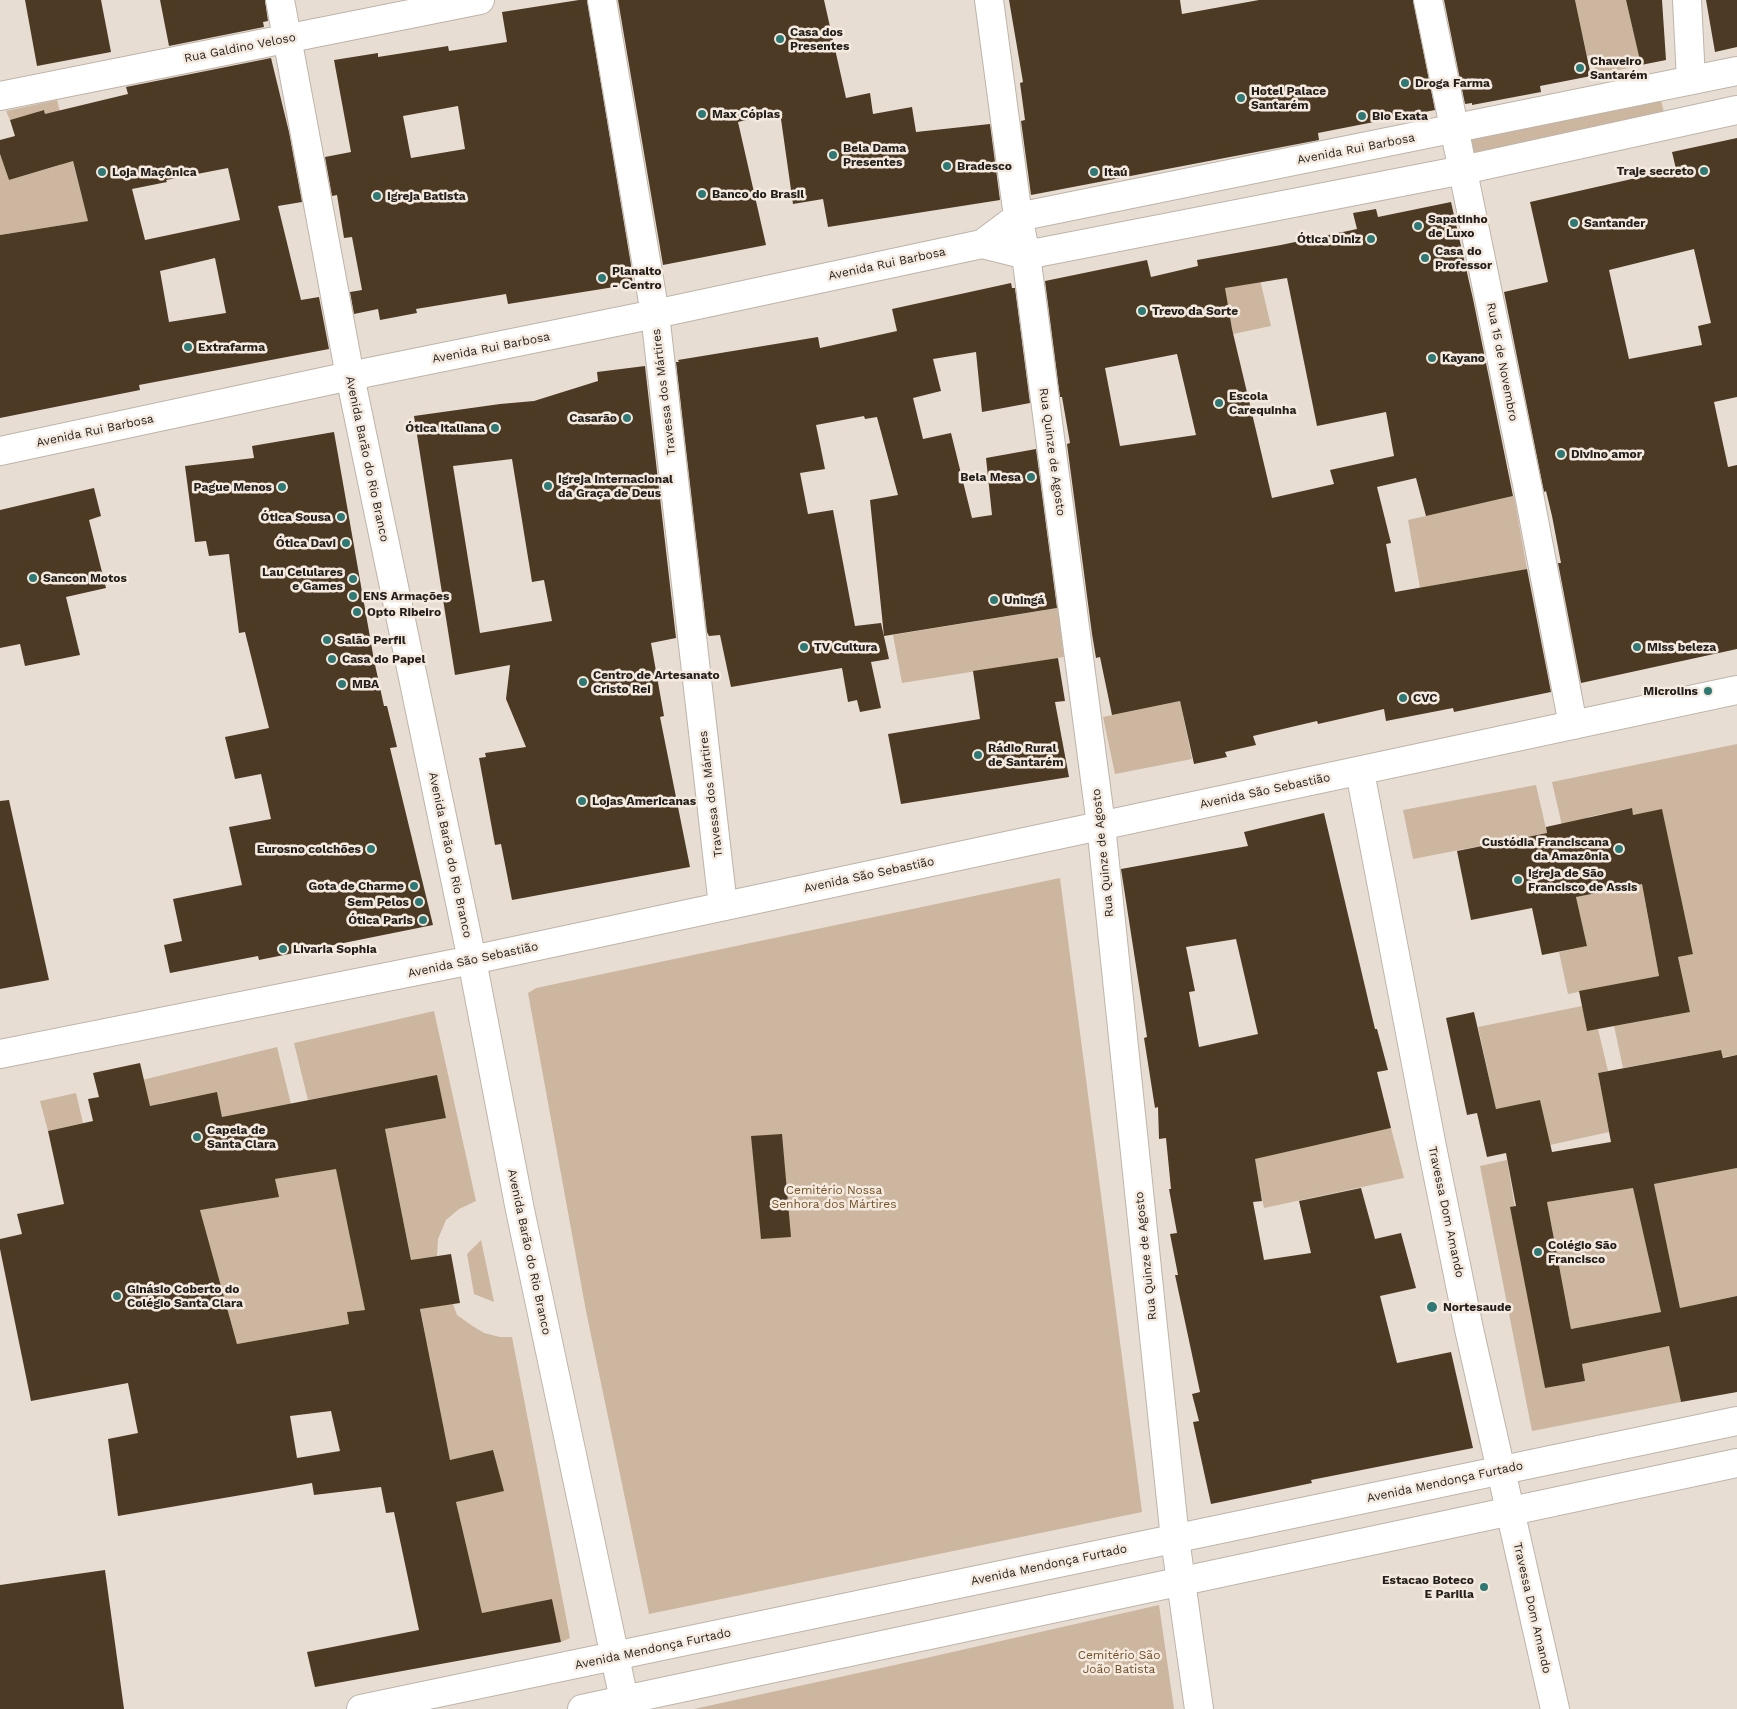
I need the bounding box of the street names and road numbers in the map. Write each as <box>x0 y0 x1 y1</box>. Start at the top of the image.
street label: Rua Galdino Veloso <box>183 30 297 66</box>
street label: Avenida Rui Barbosa <box>1296 131 1416 167</box>
street label: Avenida Rui Barbosa <box>827 245 947 283</box>
street label: Rua 15 de Novembro <box>1483 302 1521 422</box>
street label: Travessa dos Mártires <box>649 328 679 456</box>
street label: Avenida Rui Barbosa <box>431 330 551 366</box>
street label: Avenida Barão do Rio Branco <box>342 375 392 543</box>
street label: Rua Quinze de Agosto <box>1036 387 1068 517</box>
street label: Avenida Rui Barbosa <box>35 412 155 450</box>
street label: Travessa dos Mártires <box>696 730 726 858</box>
street label: Avenida São Sebastião <box>1199 770 1331 812</box>
street label: Avenida Barão do Rio Branco <box>425 771 475 939</box>
street label: Rua Quinze de Agosto <box>1089 788 1117 918</box>
street label: Avenida São Sebastião <box>803 854 935 896</box>
street label: Avenida São Sebastião <box>407 939 539 981</box>
street label: Travessa Dom Amando <box>1425 1145 1467 1279</box>
street label: Avenida Barão do Rio Branco <box>504 1168 554 1336</box>
street label: Rua Quinze de Agosto <box>1132 1191 1160 1321</box>
street label: Avenida Mendonça Furtado <box>1366 1458 1524 1506</box>
street label: Avenida Mendonça Furtado <box>970 1541 1128 1589</box>
street label: Travessa Dom Amando <box>1510 1541 1554 1675</box>
street label: Avenida Mendonça Furtado <box>574 1625 732 1673</box>

